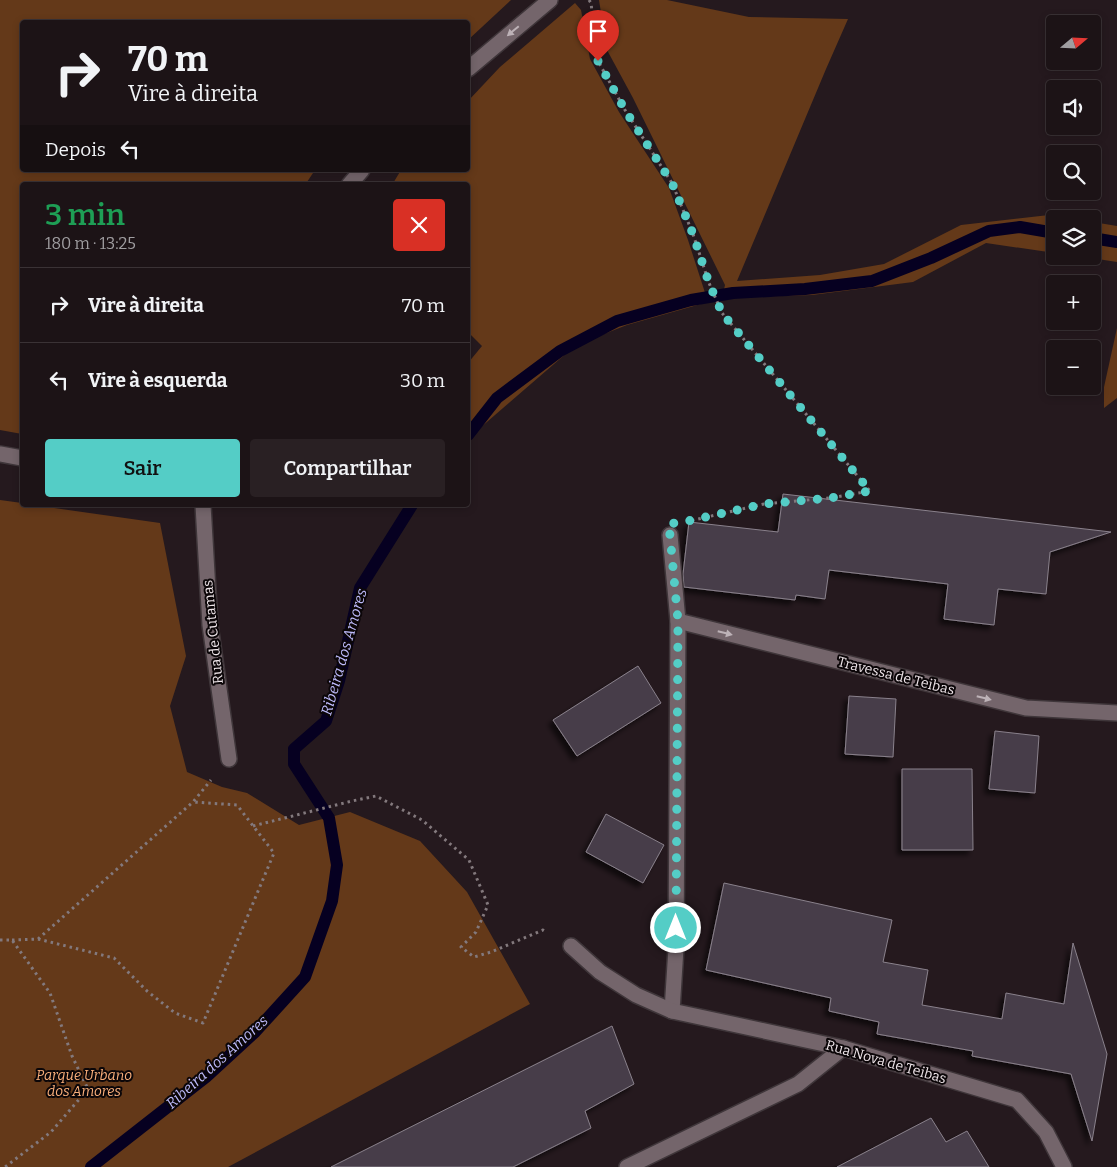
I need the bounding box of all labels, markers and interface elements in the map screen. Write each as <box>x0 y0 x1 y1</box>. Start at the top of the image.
pin <box>577 10 619 61</box>
north arrow <box>1046 15 1101 70</box>
map controls <box>1046 15 1101 395</box>
icon: arrive <box>584 17 612 45</box>
one-way arrow <box>506 26 519 37</box>
text: 70 m <box>128 38 208 80</box>
icon: right <box>45 40 110 105</box>
text: Vire à direita <box>128 80 258 107</box>
button: sound <box>1046 80 1101 135</box>
icon: left <box>116 135 144 163</box>
text: Depois <box>45 138 106 161</box>
button: search <box>1046 145 1101 200</box>
text: 3 min <box>45 197 125 233</box>
button: close <box>393 199 445 251</box>
button: layers <box>1046 210 1101 265</box>
text: 180 m · 13:25 <box>45 234 136 253</box>
button: + <box>1046 275 1101 330</box>
icon: right <box>45 291 73 319</box>
text: Vire à direita <box>88 294 204 317</box>
text: 70 m <box>402 294 445 317</box>
button: − <box>1046 340 1101 395</box>
icon: left <box>45 366 73 394</box>
text: Vire à esquerda <box>88 369 227 392</box>
text: 30 m <box>400 369 445 392</box>
button: Sair <box>45 439 240 497</box>
button: Compartilhar <box>250 439 445 497</box>
street label: Rua de Cutamas <box>199 579 227 685</box>
water label: Ribeira dos Amores <box>317 587 371 717</box>
one-way arrow <box>717 629 732 637</box>
street label: Travessa de Teibas <box>836 653 956 699</box>
one-way arrow <box>977 694 992 702</box>
position arrow <box>649 901 701 953</box>
water label: Ribeira dos Amores <box>162 1011 272 1113</box>
street label: Rua Nova de Teibas <box>824 1037 948 1087</box>
park label: Parque Urbano dos Amores <box>36 1067 132 1100</box>

